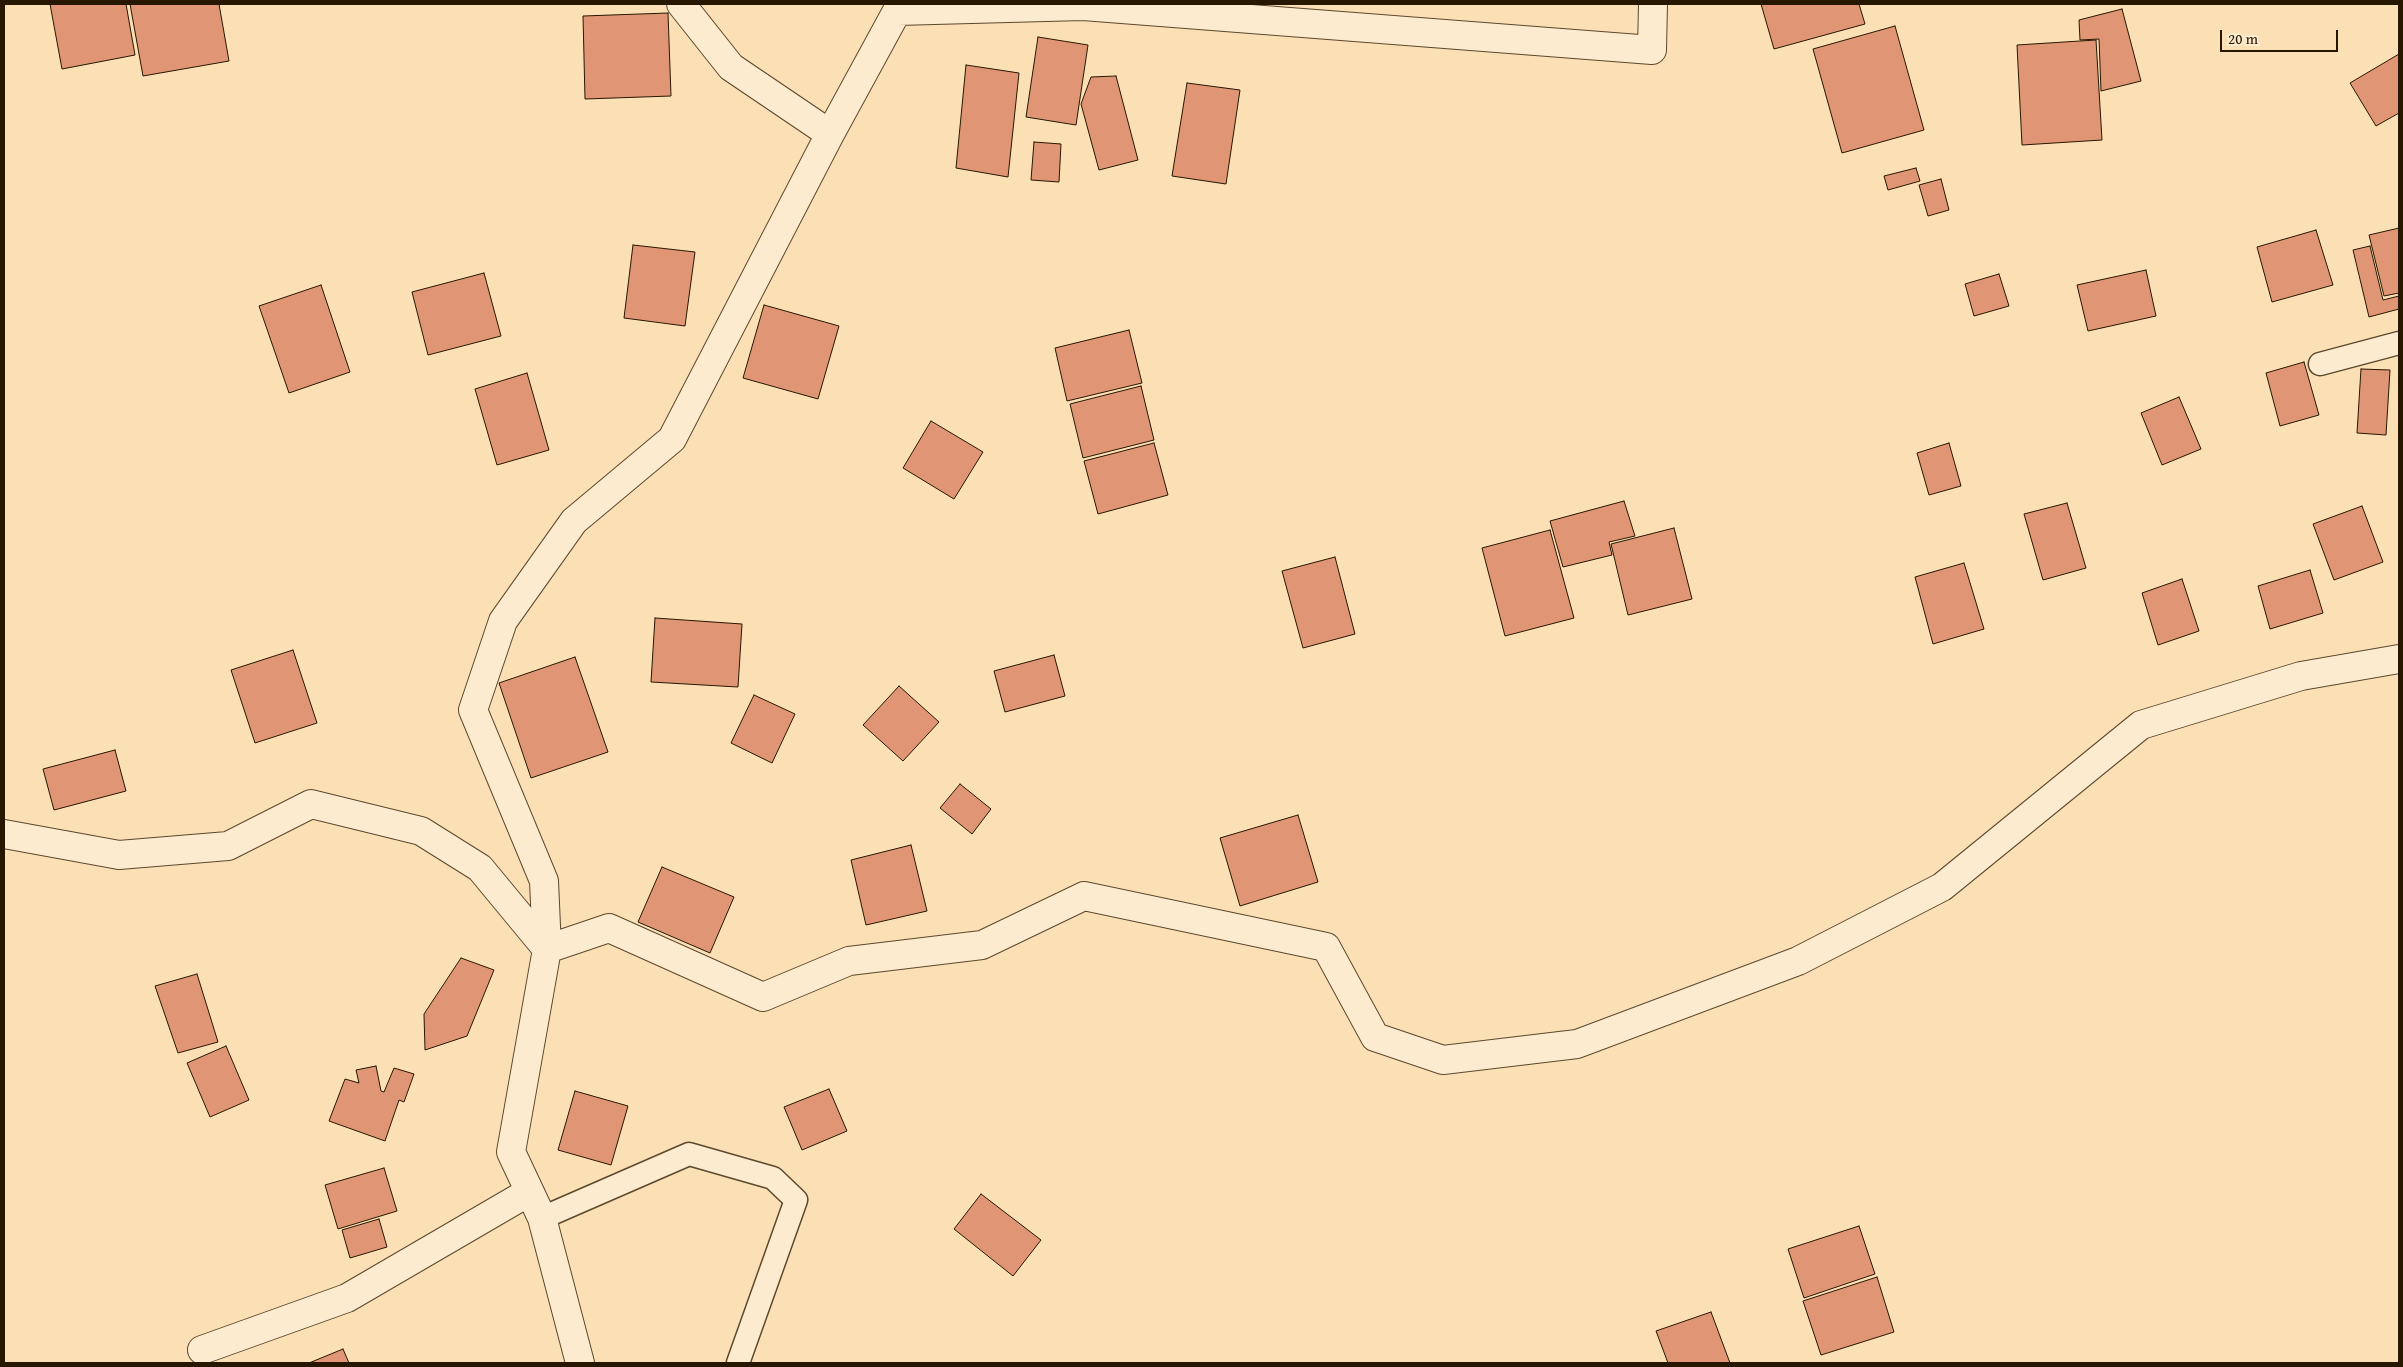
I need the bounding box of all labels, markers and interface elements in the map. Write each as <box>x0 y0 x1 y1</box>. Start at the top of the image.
scale bar <box>2223 20 2340 52</box>
text: 20 m <box>2228 28 2258 49</box>

